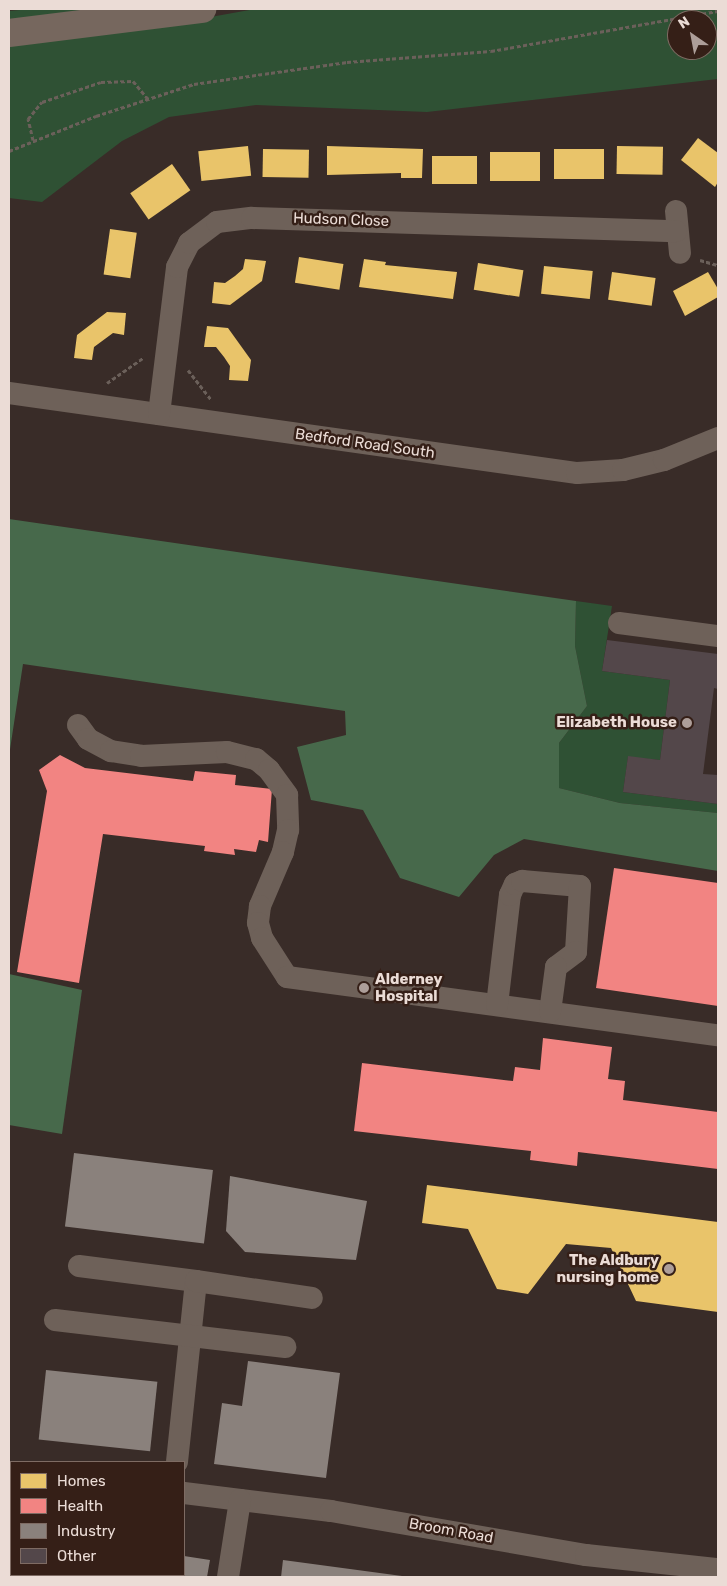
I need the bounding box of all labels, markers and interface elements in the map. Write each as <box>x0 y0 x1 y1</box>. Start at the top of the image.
north arrow <box>667 10 717 60</box>
text: N <box>675 13 693 33</box>
street label: Hudson Close <box>293 209 389 231</box>
street label: Bedford Road South <box>294 425 436 463</box>
place label: Elizabeth House <box>556 714 677 732</box>
marker: Elizabeth House <box>681 717 693 729</box>
place label: Alderney Hospital <box>375 970 442 1005</box>
marker: Alderney Hospital <box>357 981 371 995</box>
place label: The Aldbury nursing home <box>556 1251 659 1286</box>
marker: The Aldbury nursing home <box>663 1263 675 1275</box>
legend <box>10 1461 185 1576</box>
text: Homes <box>57 1472 106 1490</box>
text: Health <box>57 1497 103 1515</box>
street label: Broom Road <box>407 1515 495 1547</box>
text: Industry <box>57 1522 116 1540</box>
text: Other <box>57 1547 96 1565</box>

